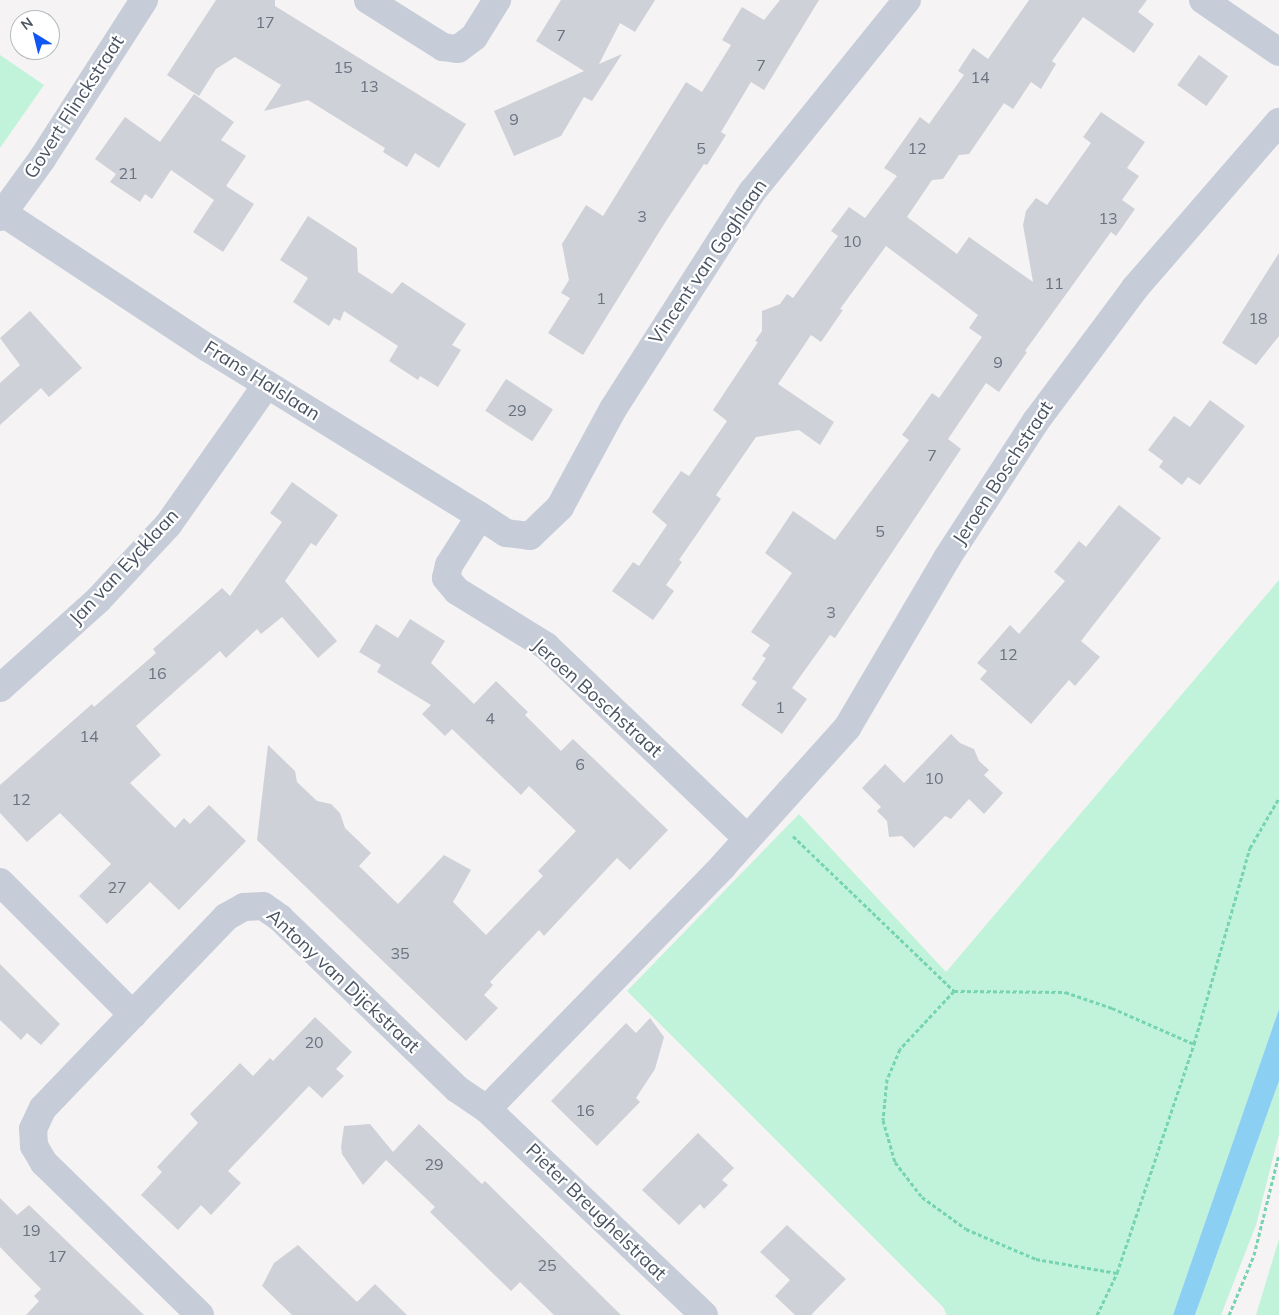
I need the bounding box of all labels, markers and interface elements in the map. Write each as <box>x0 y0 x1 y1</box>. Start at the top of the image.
north arrow <box>10 10 60 60</box>
house number: 17 <box>255 12 275 32</box>
text: N <box>17 13 36 34</box>
house number: 7 <box>556 25 566 45</box>
street label: Govert Flinckstraat <box>19 31 129 183</box>
house number: 7 <box>756 55 766 75</box>
house number: 15 <box>333 57 353 77</box>
house number: 14 <box>970 67 990 87</box>
house number: 13 <box>359 76 379 96</box>
house number: 9 <box>509 109 519 129</box>
house number: 5 <box>696 138 706 158</box>
house number: 12 <box>907 138 927 158</box>
house number: 21 <box>118 163 138 183</box>
street label: Vincent van Goghlaan <box>644 175 772 349</box>
house number: 3 <box>637 206 647 226</box>
house number: 13 <box>1098 208 1118 228</box>
house number: 10 <box>842 231 862 251</box>
house number: 11 <box>1044 273 1064 293</box>
house number: 1 <box>596 288 606 308</box>
house number: 18 <box>1248 308 1268 328</box>
street label: Frans Halslaan <box>200 336 324 426</box>
house number: 9 <box>993 352 1003 372</box>
street label: Jeroen Boschstraat <box>948 397 1058 549</box>
house number: 29 <box>507 400 527 420</box>
house number: 7 <box>927 445 937 465</box>
street label: Jan van Eycklaan <box>65 504 183 630</box>
house number: 5 <box>875 521 885 541</box>
house number: 3 <box>826 602 836 622</box>
street label: Jeroen Boschstraat <box>527 634 667 762</box>
house number: 12 <box>998 644 1018 664</box>
house number: 16 <box>147 663 167 683</box>
house number: 1 <box>775 697 785 717</box>
house number: 4 <box>485 708 495 728</box>
house number: 14 <box>79 726 99 746</box>
house number: 6 <box>575 754 585 774</box>
house number: 10 <box>924 768 944 788</box>
house number: 12 <box>11 789 31 809</box>
house number: 27 <box>107 877 127 897</box>
street label: Antony van Dijckstraat <box>262 904 424 1058</box>
house number: 35 <box>390 943 410 963</box>
house number: 20 <box>304 1032 324 1052</box>
house number: 16 <box>575 1100 595 1120</box>
street label: Pieter Breughelstraat <box>521 1139 671 1285</box>
house number: 29 <box>424 1154 444 1174</box>
house number: 19 <box>21 1220 41 1240</box>
house number: 17 <box>47 1246 67 1266</box>
house number: 25 <box>537 1255 557 1275</box>

